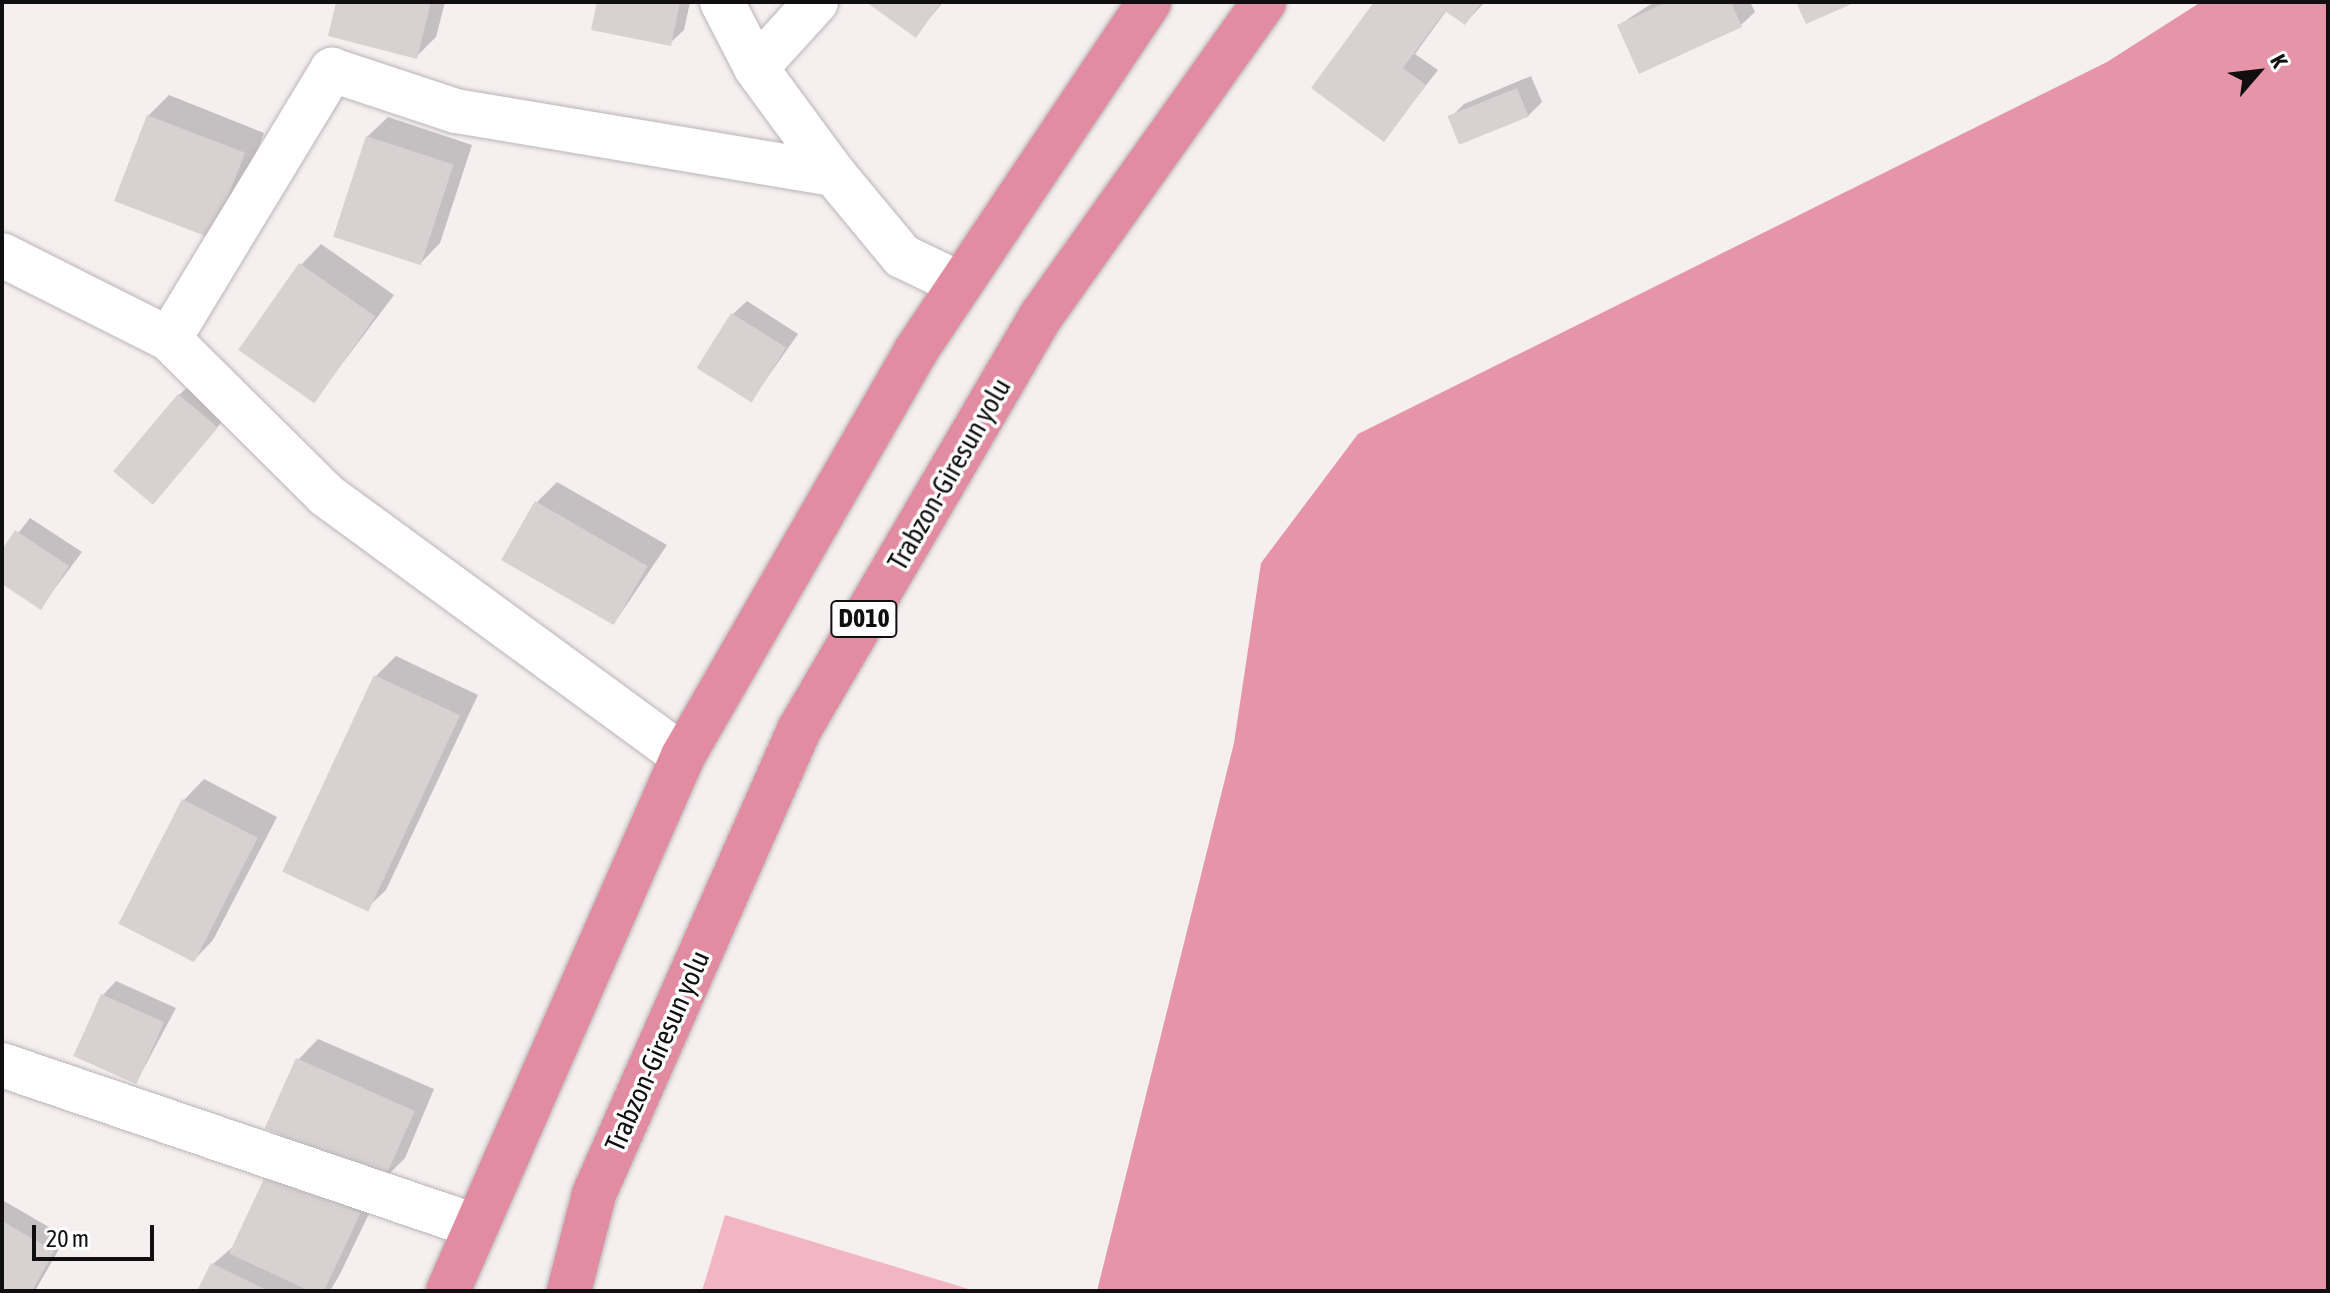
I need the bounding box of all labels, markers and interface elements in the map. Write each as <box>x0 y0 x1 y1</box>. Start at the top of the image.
north arrow <box>2218 32 2298 112</box>
text: K <box>2265 50 2293 72</box>
street label: Trabzon-Giresun yolu <box>880 372 1018 576</box>
road number: D010 <box>830 597 898 641</box>
street label: Trabzon-Giresun yolu <box>598 945 716 1157</box>
scale bar <box>36 1209 158 1259</box>
text: 20 m <box>46 1225 89 1252</box>

